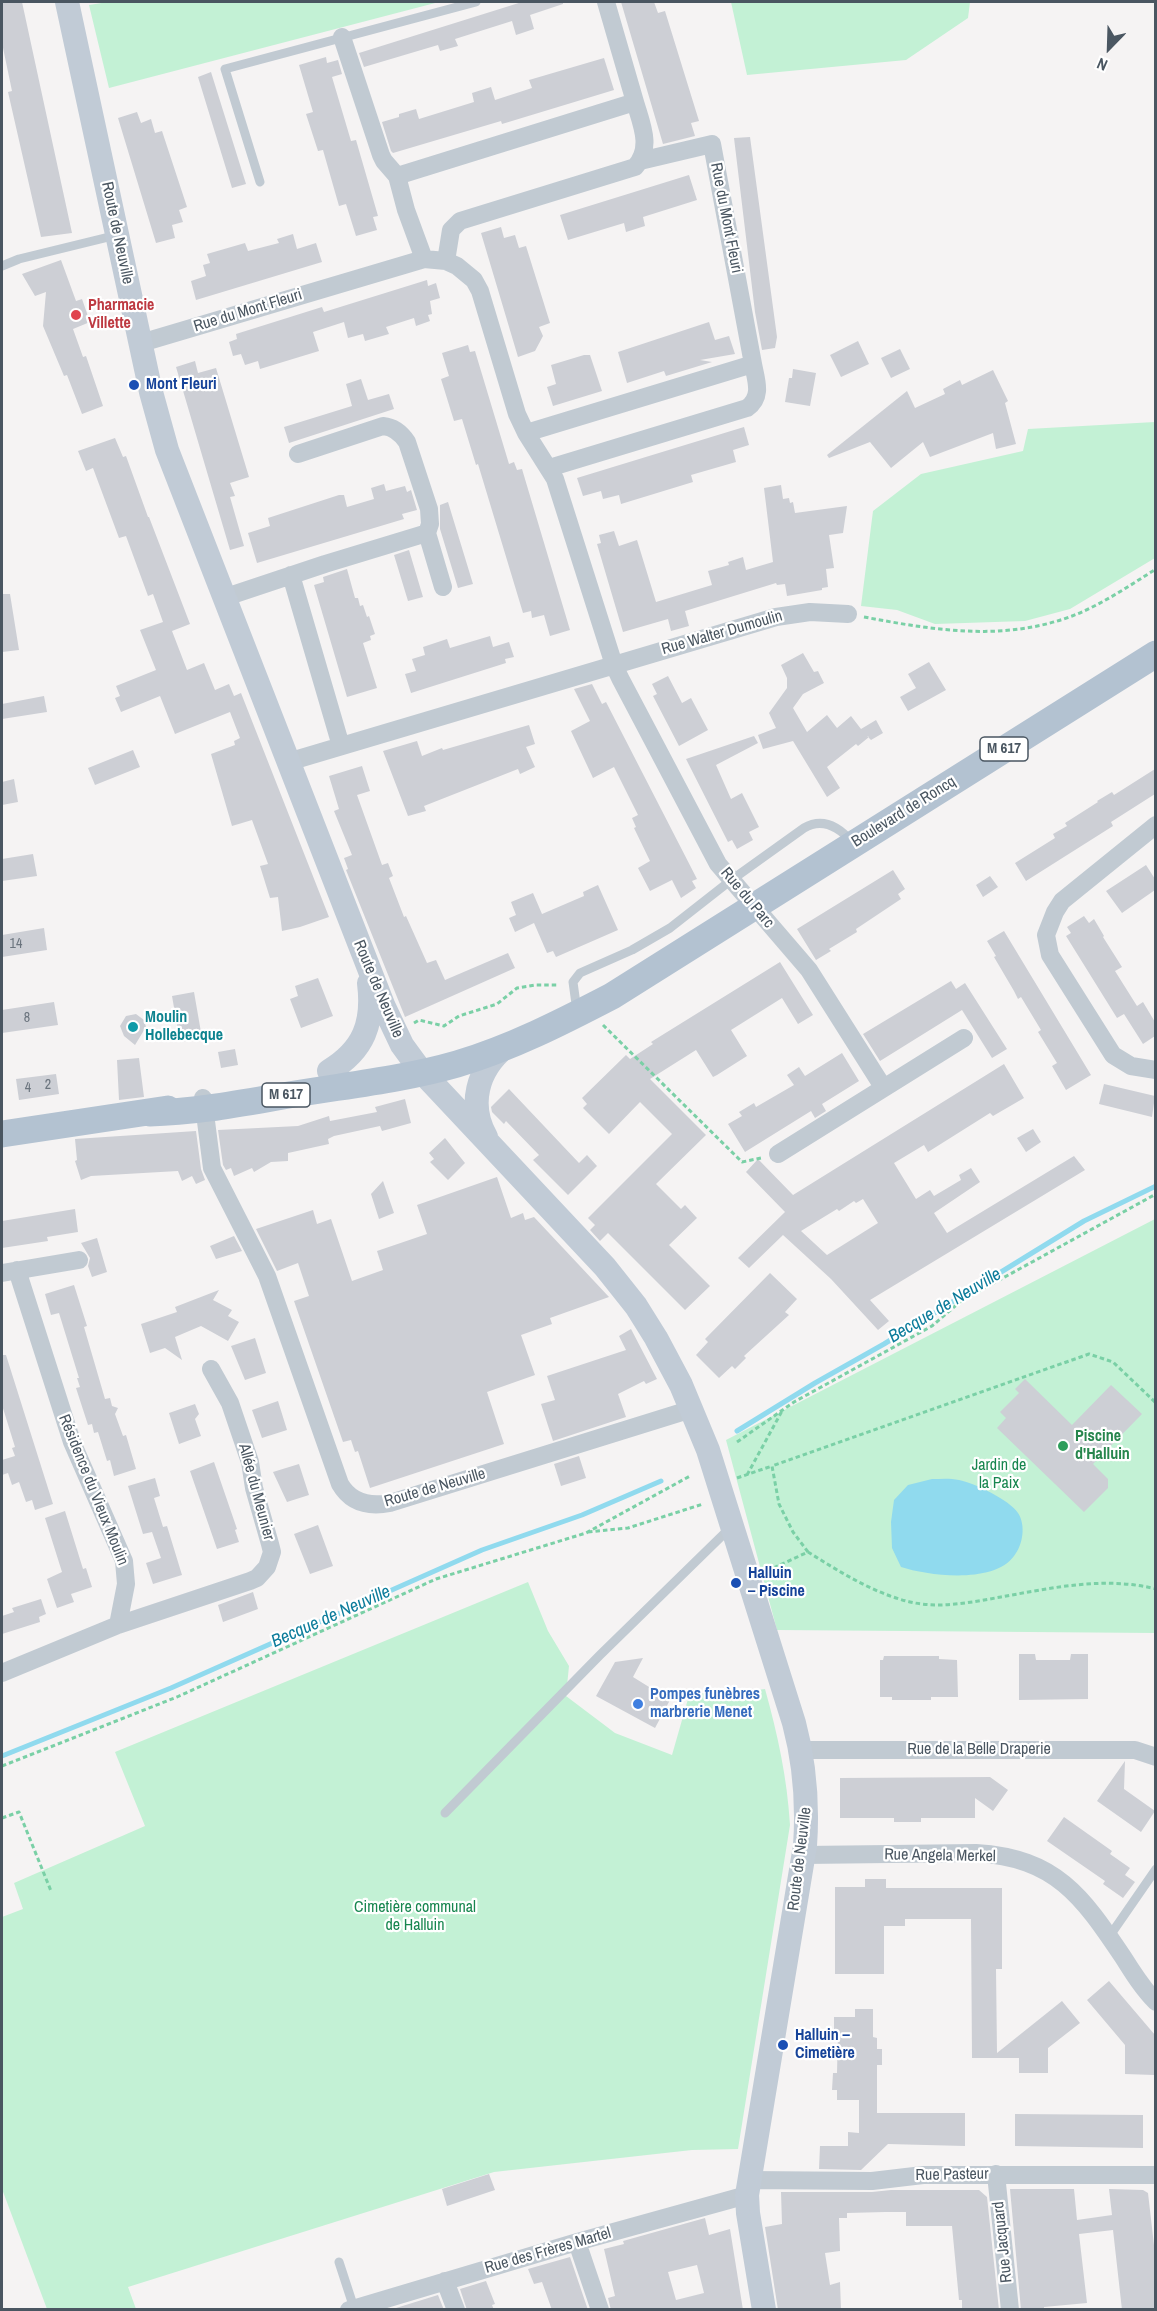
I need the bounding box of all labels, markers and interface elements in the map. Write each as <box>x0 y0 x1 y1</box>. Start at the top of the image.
north arrow <box>1079 18 1139 78</box>
text: N <box>1093 53 1111 77</box>
street label: Rue du Mont Fleuri <box>706 161 746 275</box>
street label: Route de Neuville <box>97 180 137 286</box>
street label: Rue du Mont Fleuri <box>191 285 305 337</box>
place label: Pharmacie Villette <box>88 296 154 334</box>
marker: Pharmacie Villette <box>69 308 83 322</box>
place label: Mont Fleuri <box>146 375 217 395</box>
marker: Mont Fleuri <box>127 378 141 392</box>
street label: Rue Walter Dumoulin <box>659 607 785 659</box>
road number: M 617 <box>980 737 1028 761</box>
street label: Boulevard de Roncq <box>849 772 959 852</box>
street label: Rue du Parc <box>716 864 778 932</box>
house number: 14 <box>10 936 22 952</box>
street label: Route de Neuville <box>349 937 407 1041</box>
place label: Moulin Hollebecque <box>145 1008 223 1046</box>
house number: 8 <box>24 1010 30 1026</box>
marker: Moulin Hollebecque <box>126 1020 140 1034</box>
house number: 2 <box>45 1077 51 1093</box>
house number: 4 <box>25 1080 31 1096</box>
road number: M 617 <box>262 1083 310 1107</box>
water label: Becque de Neuville <box>885 1264 1005 1348</box>
street label: Résidence du Vieux Moulin <box>54 1412 132 1568</box>
place label: Piscine d'Halluin <box>1075 1427 1130 1465</box>
marker: Piscine d'Halluin <box>1056 1439 1070 1453</box>
street label: Allée du Meunier <box>234 1442 278 1542</box>
park label: Jardin de la Paix <box>972 1456 1026 1494</box>
street label: Route de Neuville <box>382 1464 488 1512</box>
place label: Halluin – Piscine <box>748 1564 805 1602</box>
marker: Halluin – Piscine <box>729 1576 743 1590</box>
water label: Becque de Neuville <box>268 1581 394 1653</box>
place label: Pompes funèbres marbrerie Menet <box>650 1685 760 1723</box>
marker: Pompes funèbres marbrerie Menet <box>631 1697 645 1711</box>
street label: Rue de la Belle Draperie <box>907 1740 1051 1760</box>
street label: Route de Neuville <box>784 1806 816 1912</box>
street label: Rue Angela Merkel <box>884 1845 996 1867</box>
park label: Cimetière communal de Halluin <box>354 1898 476 1936</box>
place label: Halluin – Cimetière <box>795 2026 855 2064</box>
marker: Halluin – Cimetière <box>776 2038 790 2052</box>
street label: Rue Pasteur <box>915 2165 989 2185</box>
street label: Rue Jacquard <box>989 2200 1017 2284</box>
street label: Rue des Frères Martel <box>483 2224 613 2278</box>

